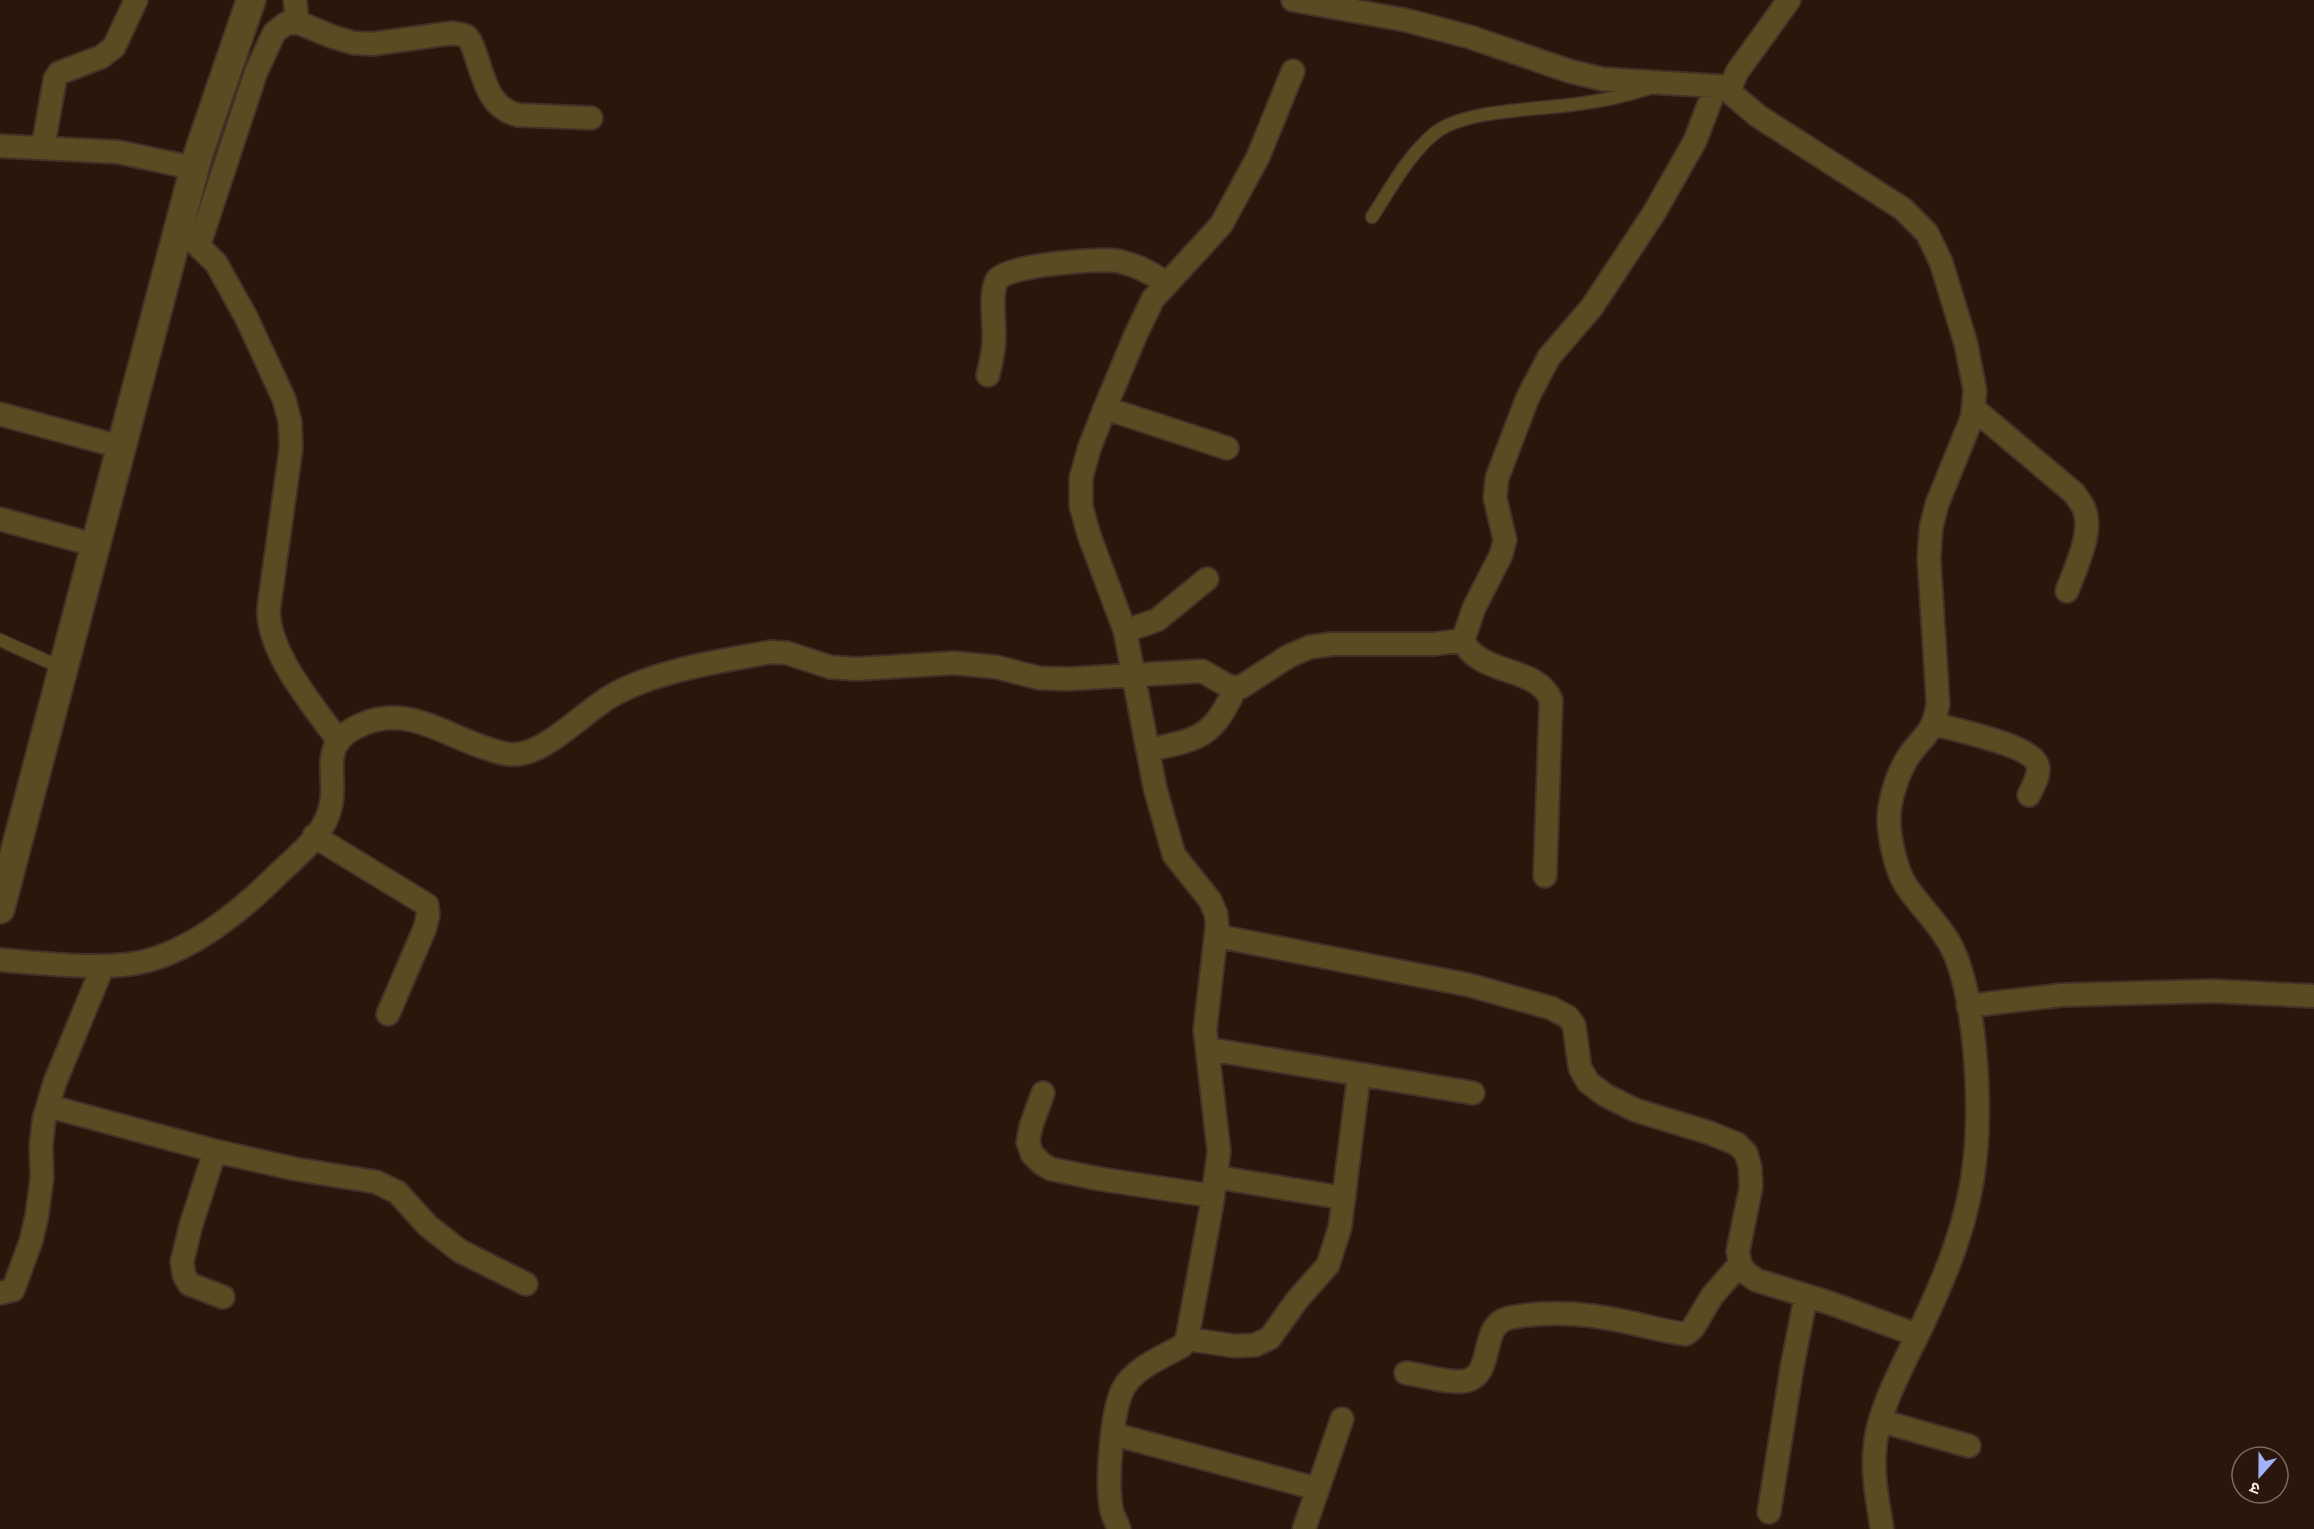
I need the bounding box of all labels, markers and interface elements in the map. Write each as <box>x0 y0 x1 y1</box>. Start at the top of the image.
north arrow <box>2230 1445 2290 1505</box>
text: उ <box>2246 1478 2263 1499</box>

